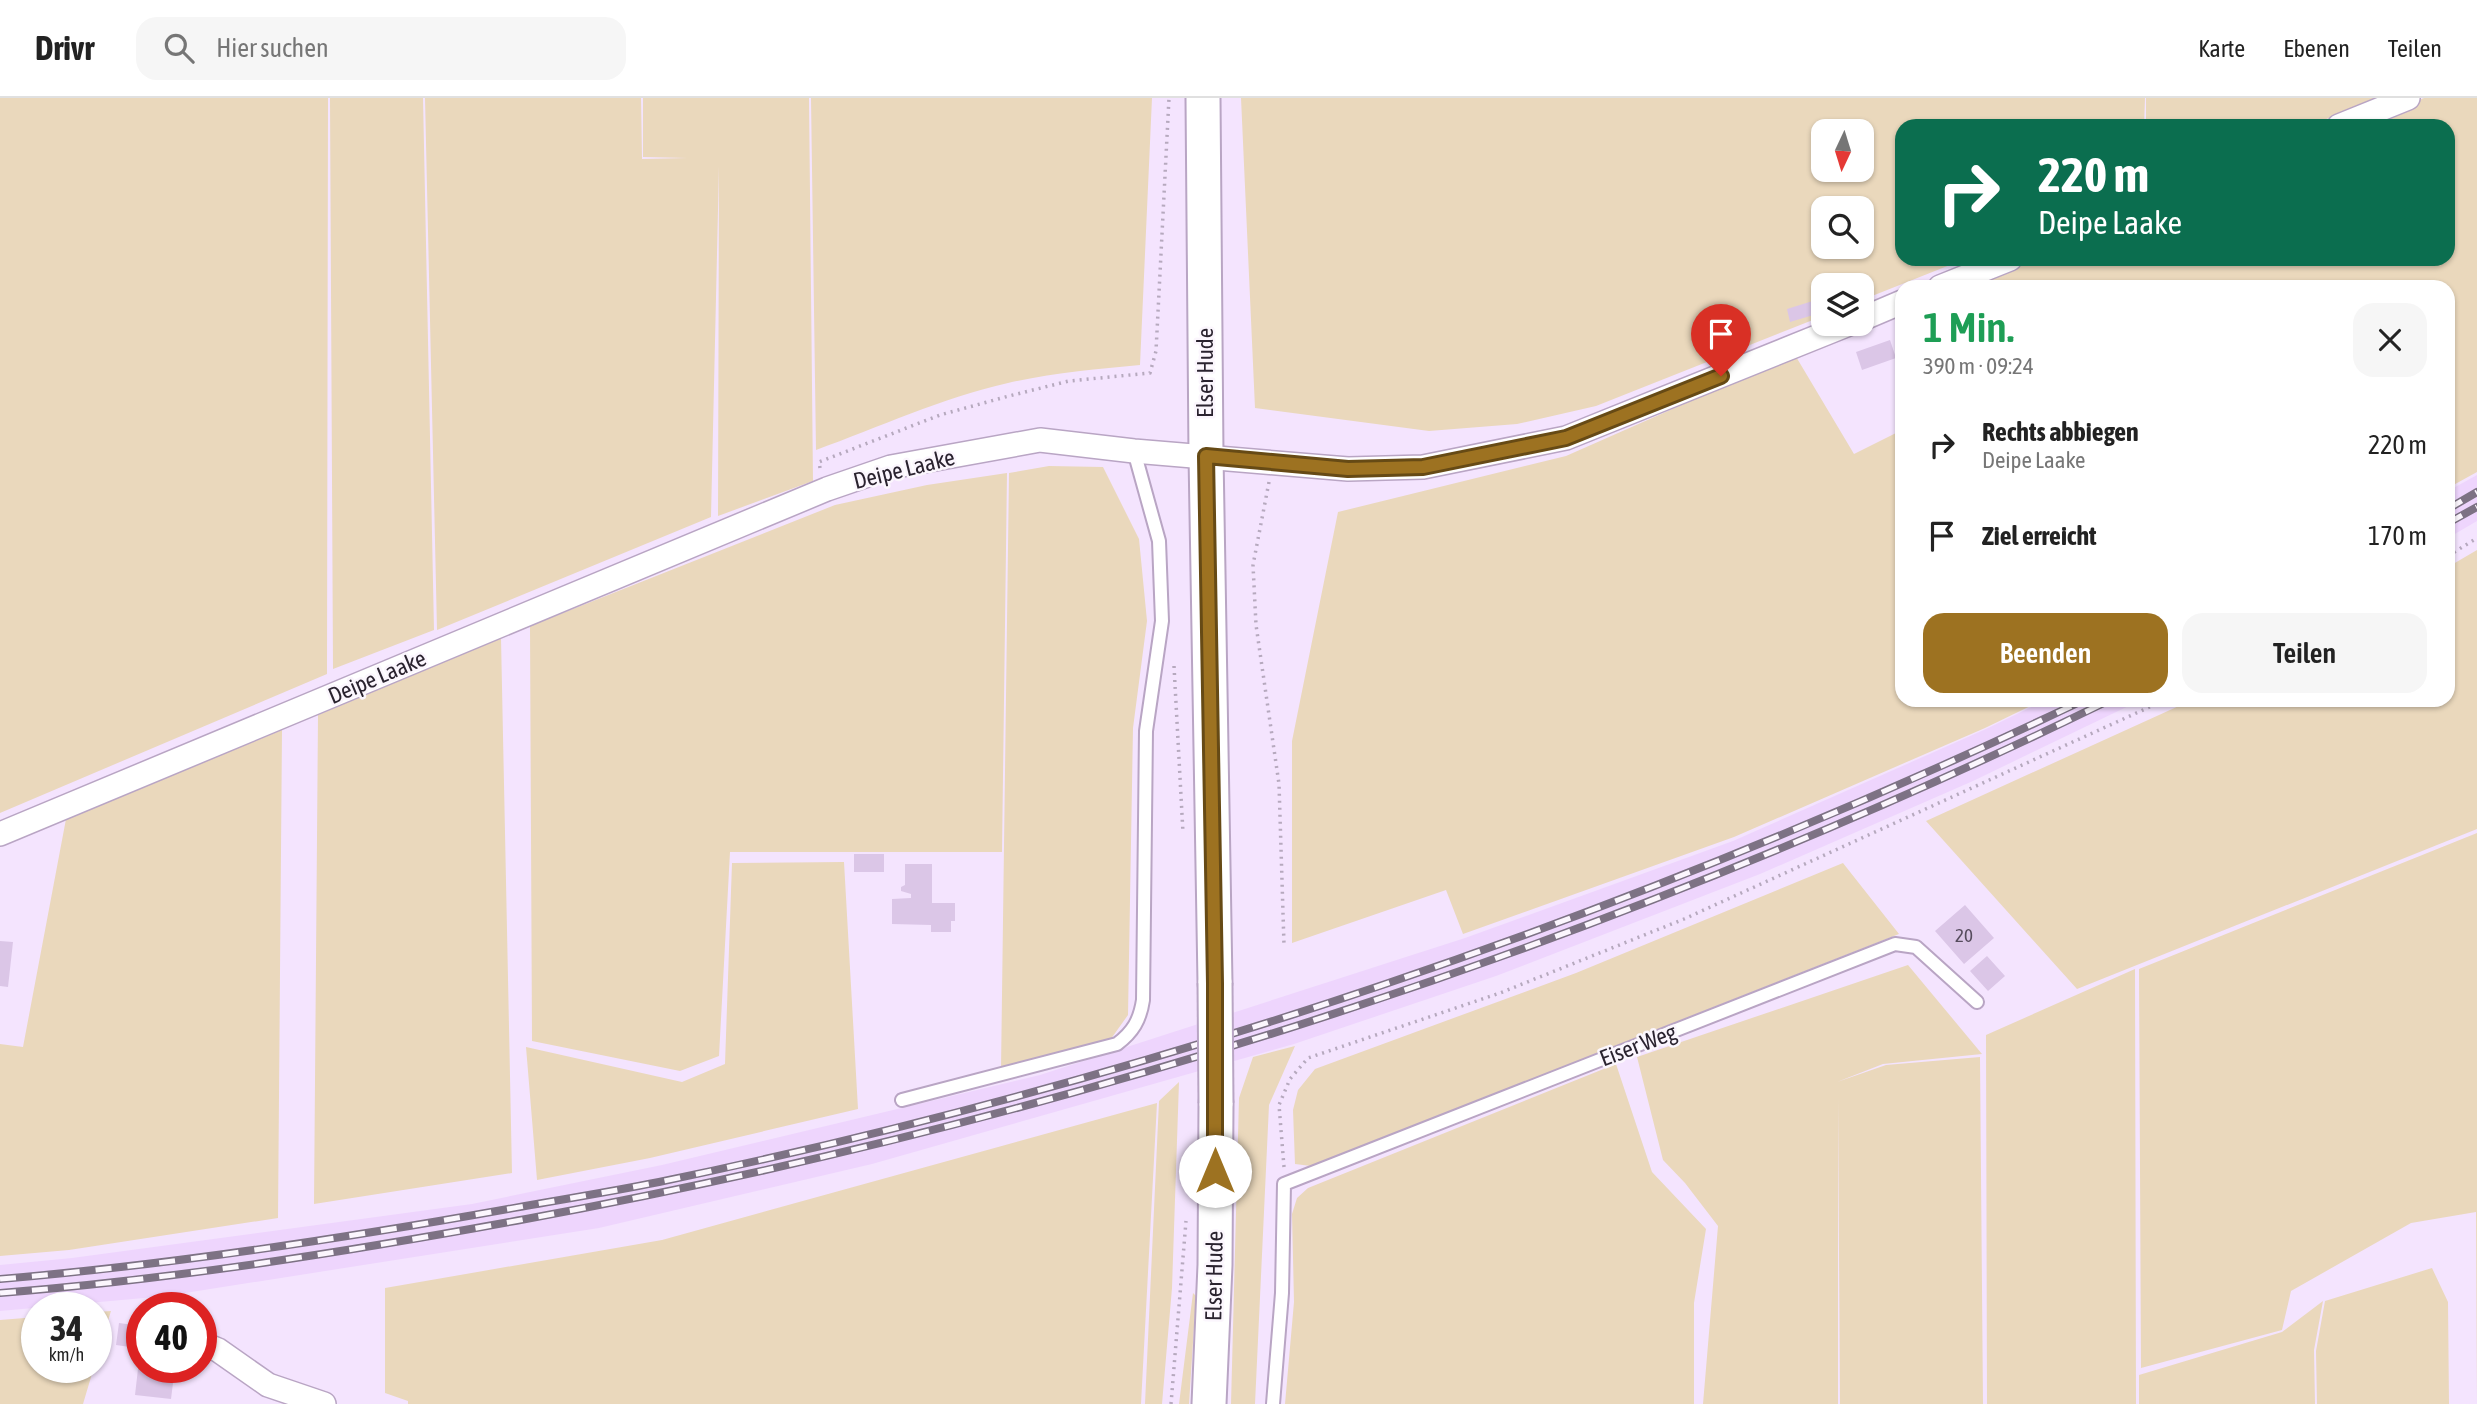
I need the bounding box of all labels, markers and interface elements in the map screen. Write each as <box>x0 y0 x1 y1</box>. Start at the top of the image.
search box <box>136 17 626 80</box>
text: Drivr <box>35 29 94 67</box>
icon: search <box>160 29 198 67</box>
text: Hier suchen <box>216 33 329 63</box>
text: Karte <box>2198 35 2245 62</box>
text: Ebenen <box>2283 35 2350 62</box>
text: Teilen <box>2388 35 2442 62</box>
north arrow <box>1811 119 1874 182</box>
map controls <box>1811 119 1874 336</box>
text: 220 m <box>2038 146 2149 202</box>
icon: right <box>1923 147 2014 238</box>
button: search <box>1811 196 1874 259</box>
text: Deipe Laake <box>2038 204 2182 241</box>
button: layers <box>1811 273 1874 336</box>
text: 1 Min. <box>1923 303 2014 351</box>
button: close <box>2353 303 2427 377</box>
pin <box>1691 304 1751 376</box>
icon: arrive <box>1702 315 1740 353</box>
street label: Elser Hude <box>1192 328 1218 418</box>
text: 390 m · 09:24 <box>1923 353 2034 379</box>
text: Rechts abbiegen <box>1982 417 2139 447</box>
icon: right <box>1923 426 1961 464</box>
text: 220 m <box>2368 430 2427 460</box>
street label: Deipe Laake <box>851 444 957 494</box>
text: Deipe Laake <box>1982 447 2086 473</box>
icon: arrive <box>1923 517 1961 555</box>
text: Ziel erreicht <box>1982 521 2097 551</box>
text: 170 m <box>2368 521 2427 551</box>
button: Beenden <box>1923 613 2168 693</box>
button: Teilen <box>2182 613 2427 693</box>
street label: Deipe Laake <box>324 645 430 709</box>
house number: 20 <box>1955 924 1973 946</box>
street label: Eiser Weg <box>1596 1019 1680 1071</box>
position arrow <box>1178 1134 1252 1208</box>
street label: Elser Hude <box>1200 1231 1228 1321</box>
speed limit sign: 40 <box>126 1292 217 1383</box>
text: 34 <box>50 1308 83 1348</box>
text: km/h <box>49 1344 84 1365</box>

